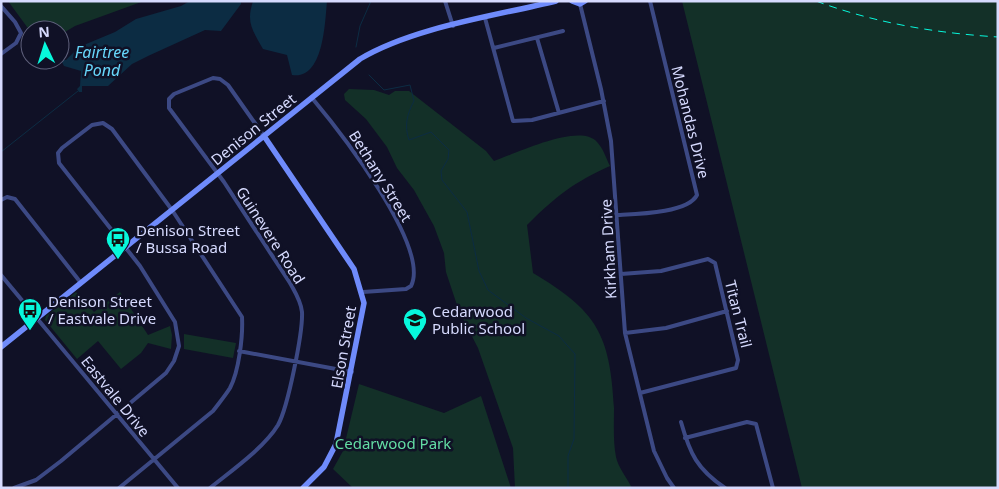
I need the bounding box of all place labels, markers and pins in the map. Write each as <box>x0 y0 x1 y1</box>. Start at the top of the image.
place label: Denison Street / Bussa Road <box>136 220 240 257</box>
bus stop icon: Denison Street / Bussa Road <box>105 226 131 260</box>
place label: Denison Street / Eastvale Drive <box>48 291 156 328</box>
bus stop icon: Denison Street / Eastvale Drive <box>17 297 43 331</box>
place label: Cedarwood Public School <box>432 301 525 338</box>
school or university icon: Cedarwood Public School <box>402 307 428 341</box>

